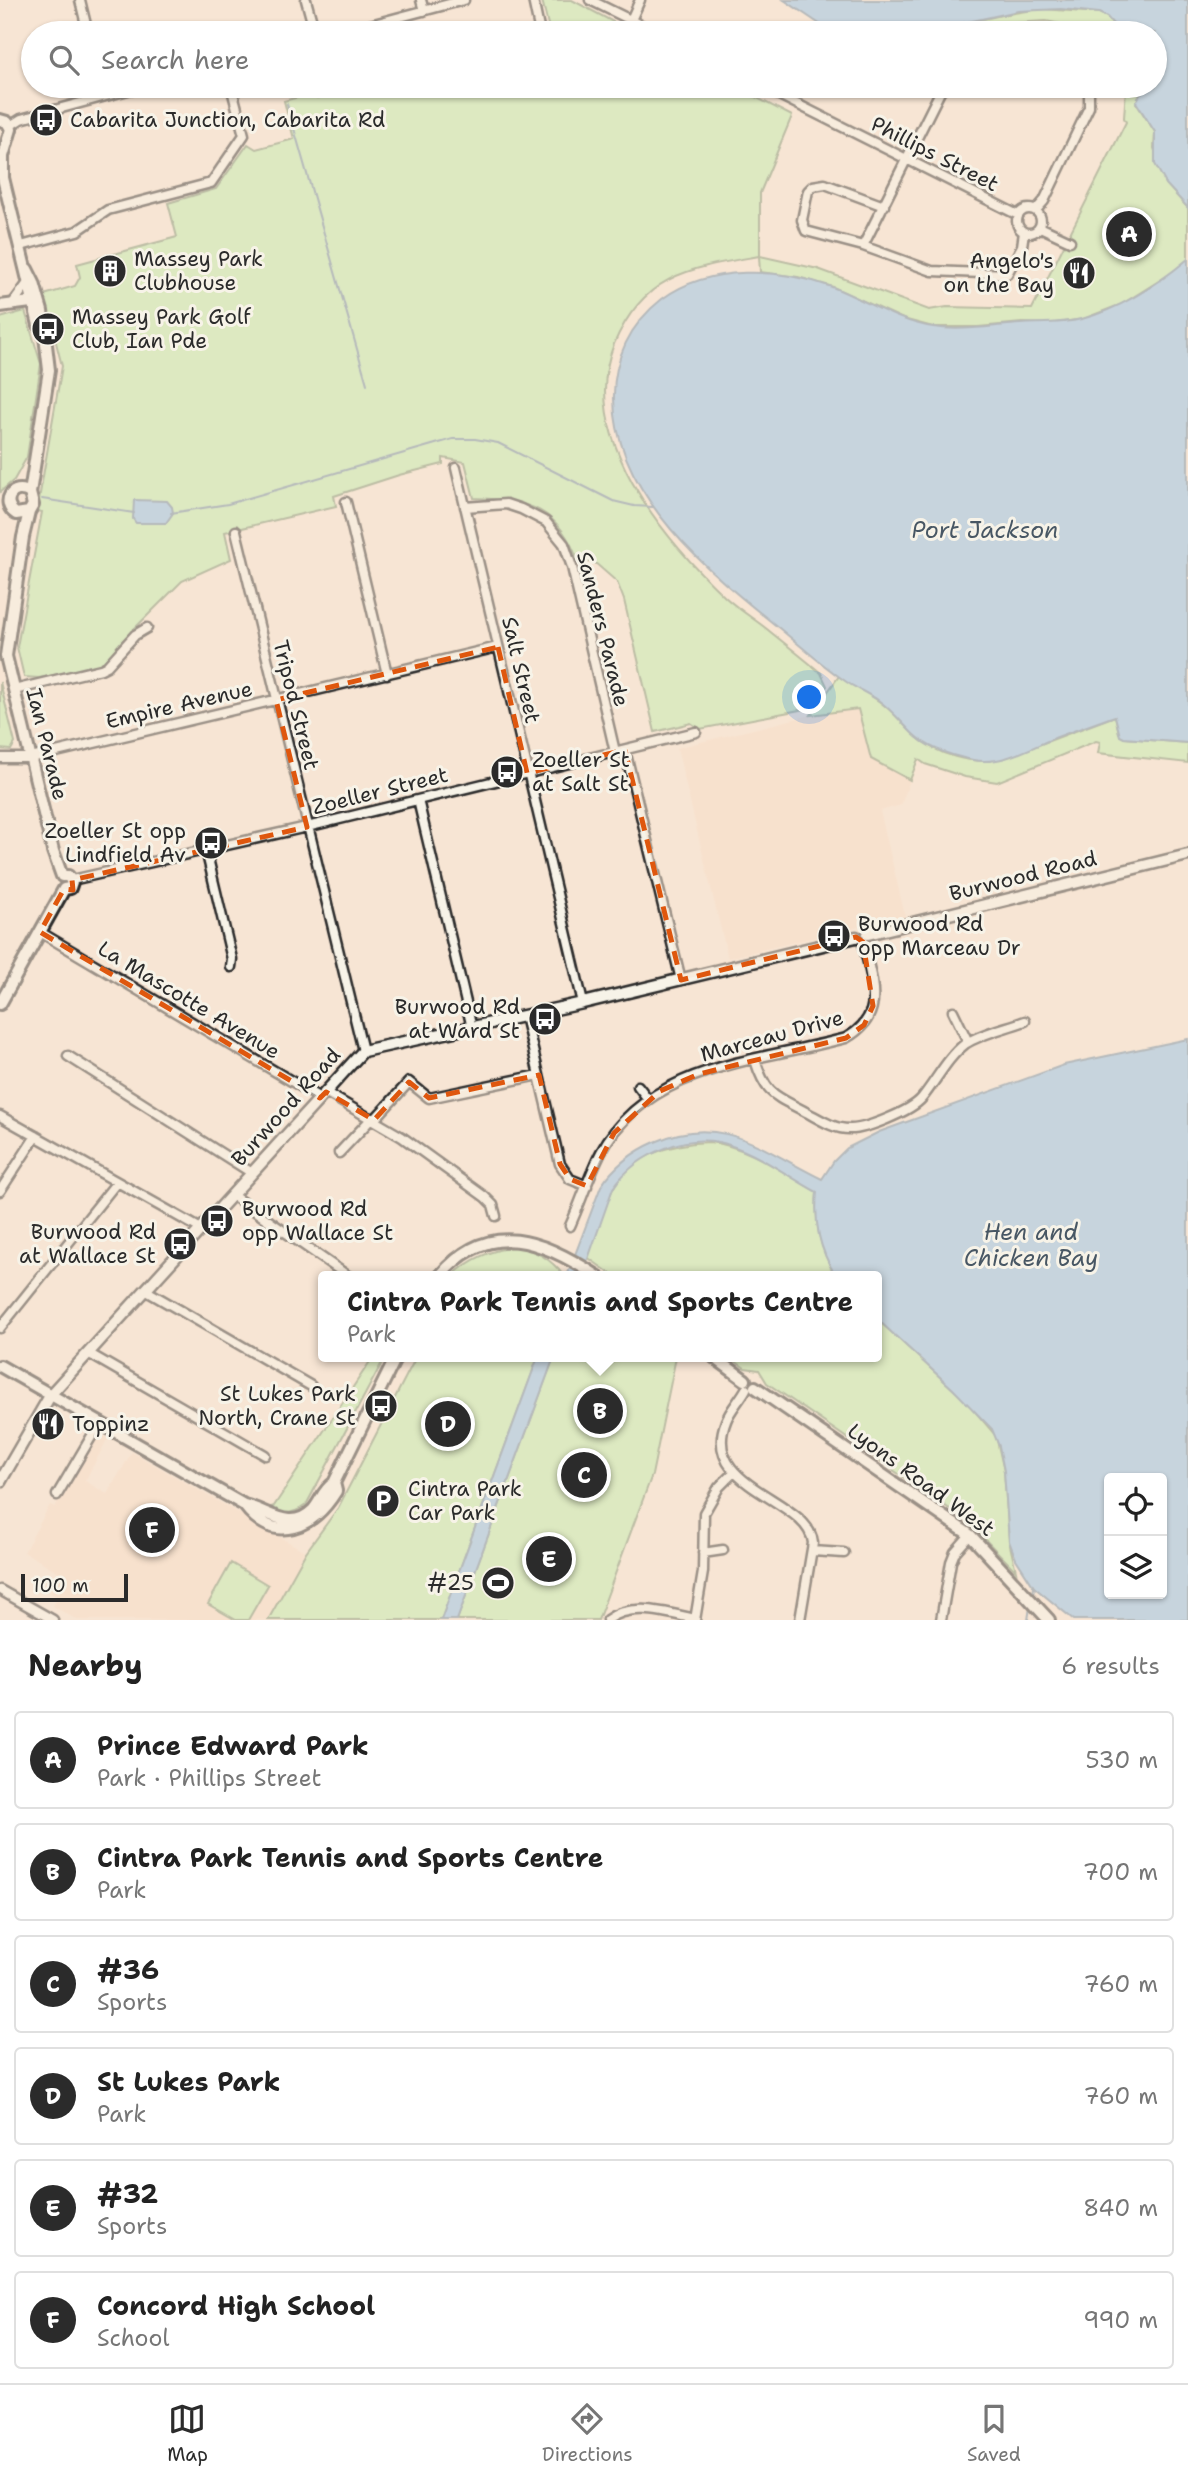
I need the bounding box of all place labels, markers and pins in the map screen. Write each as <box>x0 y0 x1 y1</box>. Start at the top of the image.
bus stop icon: Cabarita Junction, Cabarita Rd <box>27 101 65 139</box>
place label: Cabarita Junction, Cabarita Rd <box>70 106 385 134</box>
pin: A <box>1106 208 1152 260</box>
place label: Massey Park Clubhouse <box>134 245 263 297</box>
place label: Angelo's on the Bay <box>944 247 1054 299</box>
building icon: Massey Park Clubhouse <box>91 252 129 290</box>
restaurant icon: Angelo's on the Bay <box>1060 254 1098 292</box>
place label: Massey Park Golf Club, Ian Pde <box>72 303 251 355</box>
bus stop icon: Massey Park Golf Club, Ian Pde <box>29 310 67 348</box>
place label: Zoeller St at Salt St <box>532 746 630 798</box>
bus stop icon: Zoeller St at Salt St <box>488 753 526 791</box>
place label: Zoeller St opp Lindfield Av <box>44 817 186 869</box>
bus stop icon: Zoeller St opp Lindfield Av <box>192 824 230 862</box>
place label: Burwood Rd opp Marceau Dr <box>858 910 1021 962</box>
bus stop icon: Burwood Rd opp Marceau Dr <box>815 917 853 955</box>
place label: Burwood Rd at Ward St <box>395 993 520 1045</box>
bus stop icon: Burwood Rd at Ward St <box>526 1000 564 1038</box>
place label: Burwood Rd opp Wallace St <box>242 1195 393 1247</box>
bus stop icon: Burwood Rd opp Wallace St <box>198 1202 236 1240</box>
place label: Burwood Rd at Wallace St <box>19 1218 156 1270</box>
bus stop icon: Burwood Rd at Wallace St <box>161 1225 199 1263</box>
place label: St Lukes Park North, Crane St <box>198 1380 356 1432</box>
pin: B <box>577 1385 623 1437</box>
bus stop icon: St Lukes Park North, Crane St <box>362 1387 400 1425</box>
pin: D <box>425 1398 471 1450</box>
restaurant icon: Toppinz <box>29 1405 67 1443</box>
place label: Toppinz <box>72 1410 150 1438</box>
pin: C <box>561 1449 607 1501</box>
place label: Cintra Park Car Park <box>408 1475 522 1527</box>
parking icon: Cintra Park Car Park <box>364 1482 402 1520</box>
pin: F <box>129 1504 175 1556</box>
pin: E <box>526 1533 572 1585</box>
sports icon: #25 <box>479 1564 517 1602</box>
place label: #25 <box>427 1569 474 1597</box>

